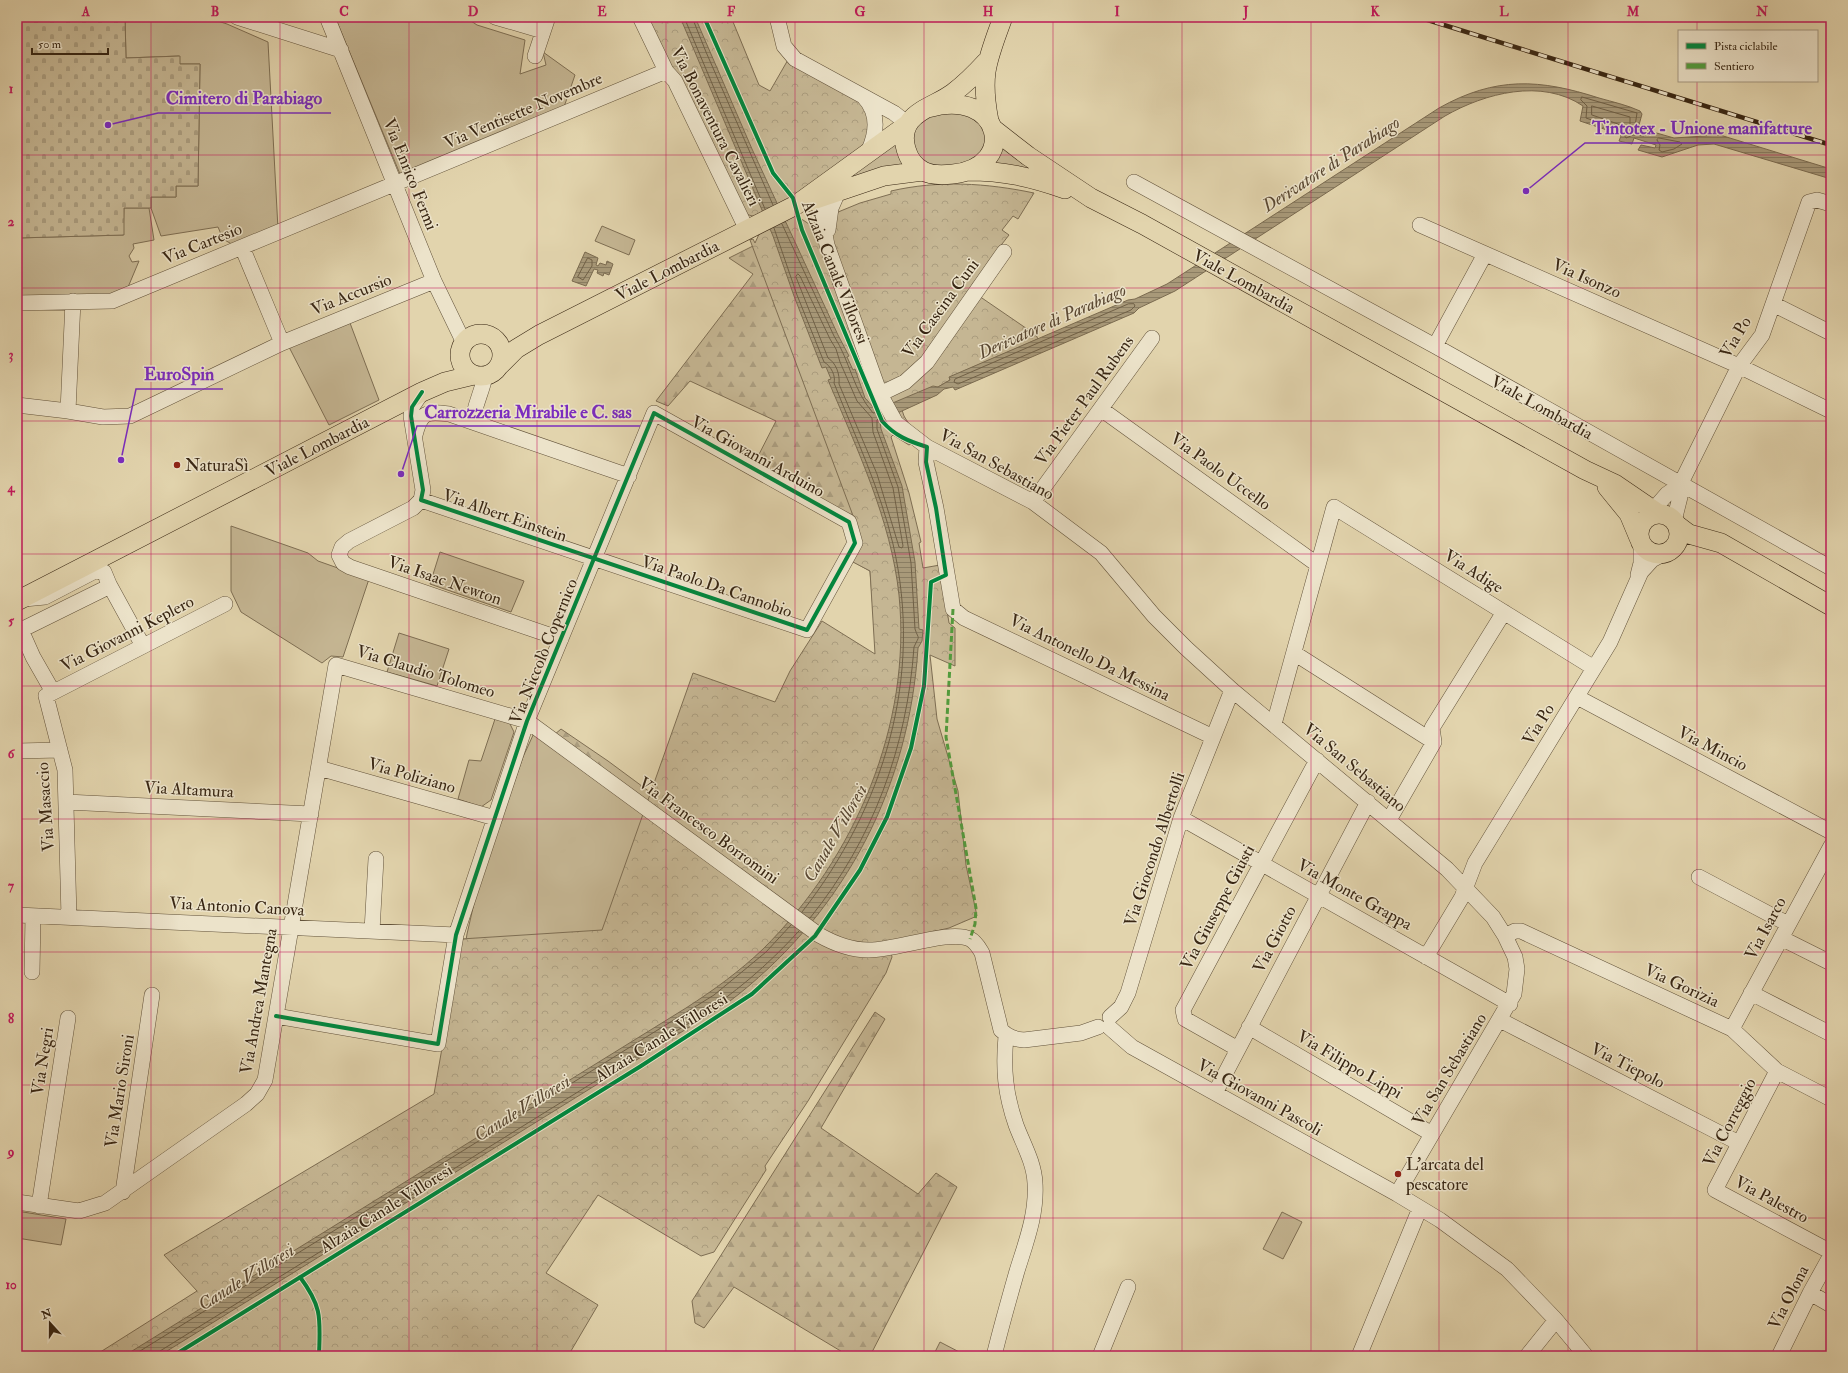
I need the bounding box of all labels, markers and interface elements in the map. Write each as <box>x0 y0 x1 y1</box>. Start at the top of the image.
text: A <box>81 4 91 20</box>
text: B <box>211 4 219 20</box>
text: C <box>339 4 349 20</box>
text: D <box>468 4 479 20</box>
text: E <box>597 4 607 20</box>
text: F <box>727 4 736 20</box>
text: G <box>855 4 866 20</box>
text: H <box>983 4 994 20</box>
text: I <box>1114 4 1120 20</box>
text: J <box>1242 4 1249 21</box>
text: K <box>1370 4 1380 20</box>
text: L <box>1499 4 1509 20</box>
text: M <box>1626 4 1640 20</box>
text: N <box>1755 4 1768 20</box>
scale bar <box>32 30 108 56</box>
legend <box>1678 30 1818 82</box>
text: 50 m <box>38 37 62 52</box>
text: Pista ciclabile <box>1714 39 1778 54</box>
street label: Via Bonaventura Cavalieri <box>666 43 765 210</box>
text: Sentiero <box>1714 59 1754 74</box>
street label: Via Ventisette Novembre <box>441 68 606 153</box>
text: 1 <box>9 81 14 97</box>
callout: Cimitero di Parabiago <box>158 83 331 113</box>
text: Cimitero di Parabiago <box>166 87 323 110</box>
water label: Derivatore di Parabiago <box>1257 111 1404 218</box>
callout: Tintotex - Unione manifatture <box>1585 113 1820 143</box>
street label: Via Enrico Fermi <box>379 115 443 234</box>
text: Tintotex - Unione manifatture <box>1591 117 1812 140</box>
street label: Alzaia Canale Villoresi <box>797 197 874 347</box>
text: 2 <box>8 214 15 230</box>
street label: Via Cartesio <box>159 218 245 269</box>
street label: Viale Lombardia <box>612 235 723 306</box>
street label: Viale Lombardia <box>1189 245 1299 319</box>
street label: Via Cascina Cuni <box>897 254 984 362</box>
street label: Via Isonzo <box>1549 254 1624 303</box>
street label: Via Accursio <box>308 269 395 320</box>
water label: Derivatore di Parabiago <box>974 279 1130 365</box>
street label: Via Po <box>1715 313 1756 362</box>
street label: Via Pieter Paul Rubens <box>1030 331 1139 469</box>
text: 3 <box>9 347 14 363</box>
callout: EuroSpin <box>136 359 223 389</box>
text: EuroSpin <box>144 363 215 386</box>
street label: Viale Lombardia <box>1487 371 1597 445</box>
callout: Carrozzeria Mirabile e C. sas <box>417 396 640 426</box>
text: Carrozzeria Mirabile e C. sas <box>424 401 632 424</box>
street label: Viale Lombardia <box>262 411 373 482</box>
street label: Via Giovanni Arduino <box>687 411 828 502</box>
street label: Via San Sebastiano <box>936 424 1058 505</box>
street label: Via Paolo Uccello <box>1166 428 1275 515</box>
place label: NaturaSì <box>185 455 249 476</box>
marker: NaturaSì <box>172 460 182 470</box>
text: 4 <box>6 480 15 496</box>
street label: Via Albert Einstein <box>440 484 570 547</box>
street label: Via Adige <box>1440 545 1507 598</box>
street label: Via Isaac Newton <box>385 551 505 610</box>
street label: Via Paolo Da Cannobio <box>639 551 795 622</box>
street label: Via Niccolò Copernico <box>505 575 583 727</box>
street label: Via Giovanni Keplero <box>57 591 198 677</box>
street label: Via Antonello Da Messina <box>1006 609 1174 706</box>
text: 5 <box>8 613 14 629</box>
street label: Via Claudio Tolomeo <box>354 640 498 703</box>
street label: Via Po <box>1518 700 1559 749</box>
street label: Via San Sebastiano <box>1299 718 1410 816</box>
street label: Via Mincio <box>1674 721 1751 776</box>
text: 6 <box>8 746 16 762</box>
street label: Via Poliziano <box>366 753 458 798</box>
street label: Via Masaccio <box>32 762 59 852</box>
street label: Via Giocondo Albertolli <box>1120 769 1190 929</box>
street label: Via Francesco Borromini <box>634 772 784 889</box>
street label: Via Altamura <box>144 777 235 802</box>
water label: Canale Villoresi <box>798 780 873 886</box>
street label: Via Giuseppe Giusti <box>1176 841 1260 974</box>
street label: Via Monte Grappa <box>1293 854 1417 936</box>
text: 7 <box>8 878 15 894</box>
street label: Via Antonio Canova <box>169 892 306 921</box>
street label: Via Isarco <box>1740 893 1791 963</box>
street label: Via Giotto <box>1248 902 1301 976</box>
street label: Via Andrea Mantegna <box>235 926 282 1076</box>
street label: Via Gorizia <box>1641 959 1723 1012</box>
street label: Alzaia Canale Villoresi <box>590 988 732 1087</box>
street label: Via San Sebastiano <box>1408 1009 1491 1129</box>
text: 8 <box>8 1011 14 1027</box>
street label: Via Negri <box>27 1025 58 1096</box>
street label: Via Filippo Lippi <box>1293 1026 1407 1104</box>
street label: Via Mario Sironi <box>100 1032 139 1149</box>
street label: Via Tiepolo <box>1587 1038 1668 1094</box>
street label: Via Giovanni Pascoli <box>1194 1054 1326 1141</box>
water label: Canale Villoresi <box>470 1070 575 1147</box>
street label: Via Correggio <box>1698 1074 1761 1170</box>
text: 9 <box>6 1144 15 1160</box>
place label: L'arcata del pescatore <box>1405 1154 1484 1196</box>
street label: Alzaia Canale Villoresi <box>315 1159 457 1258</box>
marker: L'arcata del pescatore <box>1393 1169 1403 1179</box>
street label: Via Palestro <box>1731 1171 1812 1228</box>
water label: Canale Villoresi <box>194 1239 299 1316</box>
street label: Via Olona <box>1763 1261 1814 1333</box>
text: 10 <box>5 1277 17 1293</box>
north arrow <box>30 1303 70 1343</box>
text: N <box>39 1306 55 1322</box>

